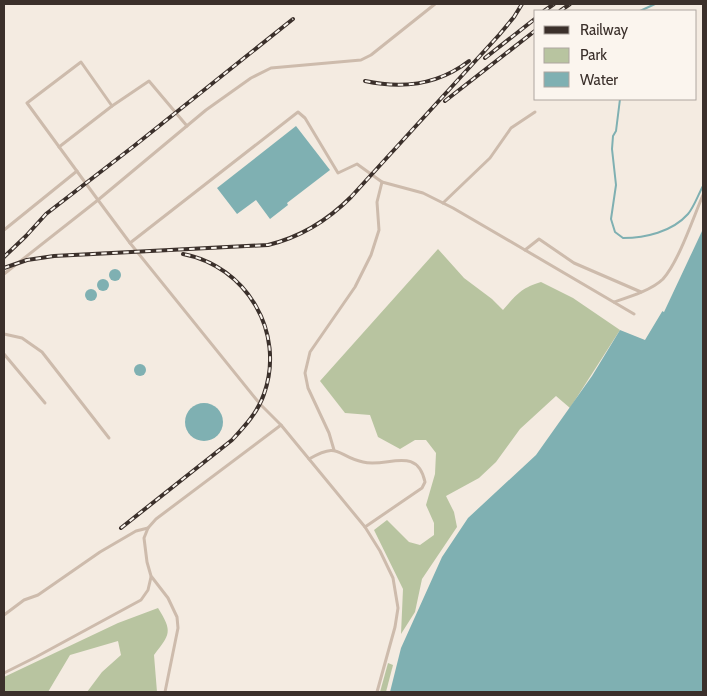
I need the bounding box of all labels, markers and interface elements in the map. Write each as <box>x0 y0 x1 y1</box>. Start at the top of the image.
legend <box>534 10 697 100</box>
text: Railway <box>580 21 629 39</box>
text: Park <box>580 46 607 64</box>
text: Water <box>580 71 618 89</box>

